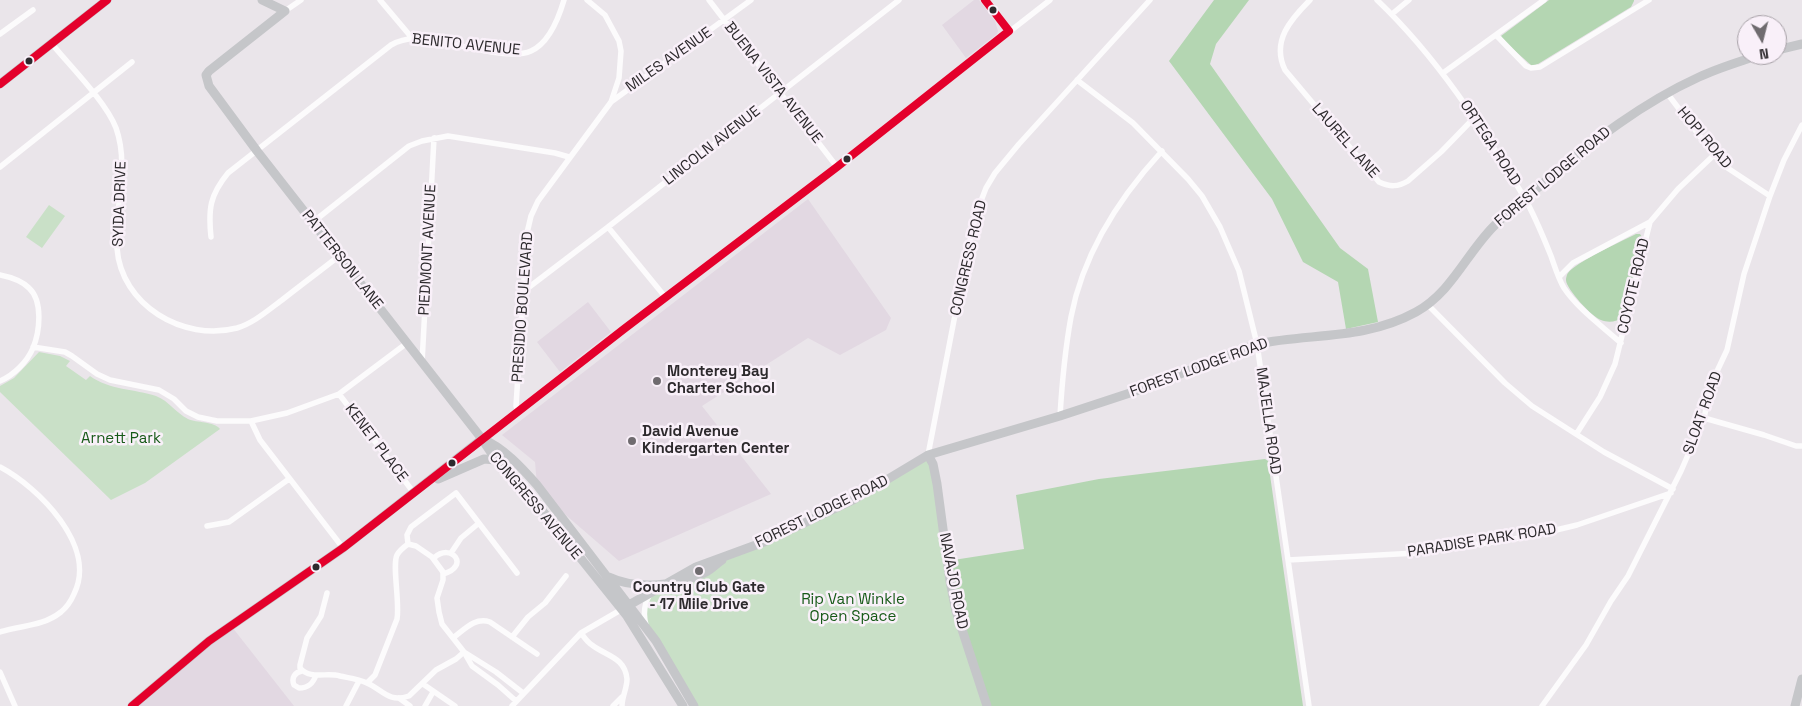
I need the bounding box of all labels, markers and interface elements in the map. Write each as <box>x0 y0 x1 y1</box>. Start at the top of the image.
unlabelled marker <box>988 5 998 15</box>
north arrow <box>1737 15 1787 65</box>
street label: BUENA VISTA AVENUE <box>720 19 826 147</box>
street label: MILES AVENUE <box>622 24 716 96</box>
street label: BENITO AVENUE <box>411 30 521 60</box>
text: N <box>1758 44 1770 63</box>
unlabelled marker <box>24 56 34 66</box>
street label: ORTEGA ROAD <box>1456 97 1524 189</box>
street label: LAUREL LANE <box>1308 100 1382 182</box>
street label: LINCOLN AVENUE <box>660 103 764 189</box>
street label: HOPI ROAD <box>1673 103 1735 173</box>
street label: FOREST LODGE ROAD <box>1491 123 1615 231</box>
unlabelled marker <box>842 154 852 164</box>
street label: SYIDA DRIVE <box>110 161 130 247</box>
street label: PIEDMONT AVENUE <box>416 184 440 316</box>
street label: CONGRESS ROAD <box>947 198 991 318</box>
street label: PATTERSON LANE <box>298 207 386 313</box>
street label: PRESIDIO BOULEVARD <box>509 231 537 383</box>
street label: COYOTE ROAD <box>1614 237 1654 335</box>
street label: FOREST LODGE ROAD <box>1127 335 1271 401</box>
place label: Monterey Bay Charter School <box>667 363 775 398</box>
street label: MAJELLA ROAD <box>1252 366 1284 476</box>
street label: SLOAT ROAD <box>1680 369 1726 457</box>
marker: Monterey Bay Charter School <box>651 375 663 387</box>
street label: KENET PLACE <box>341 400 411 486</box>
place label: David Avenue Kindergarten Center <box>642 423 789 458</box>
park label: Arnett Park <box>81 430 161 448</box>
marker: David Avenue Kindergarten Center <box>626 435 638 447</box>
street label: CONGRESS AVENUE <box>485 449 585 563</box>
unlabelled marker <box>447 458 457 468</box>
street label: FOREST LODGE ROAD <box>753 472 891 552</box>
street label: PARADISE PARK ROAD <box>1406 520 1558 562</box>
street label: NAVAJO ROAD <box>935 531 971 631</box>
unlabelled marker <box>311 562 321 572</box>
marker: Country Club Gate - 17 Mile Drive <box>693 565 705 577</box>
place label: Country Club Gate - 17 Mile Drive <box>633 579 765 614</box>
park label: Rip Van Winkle Open Space <box>801 591 905 626</box>

